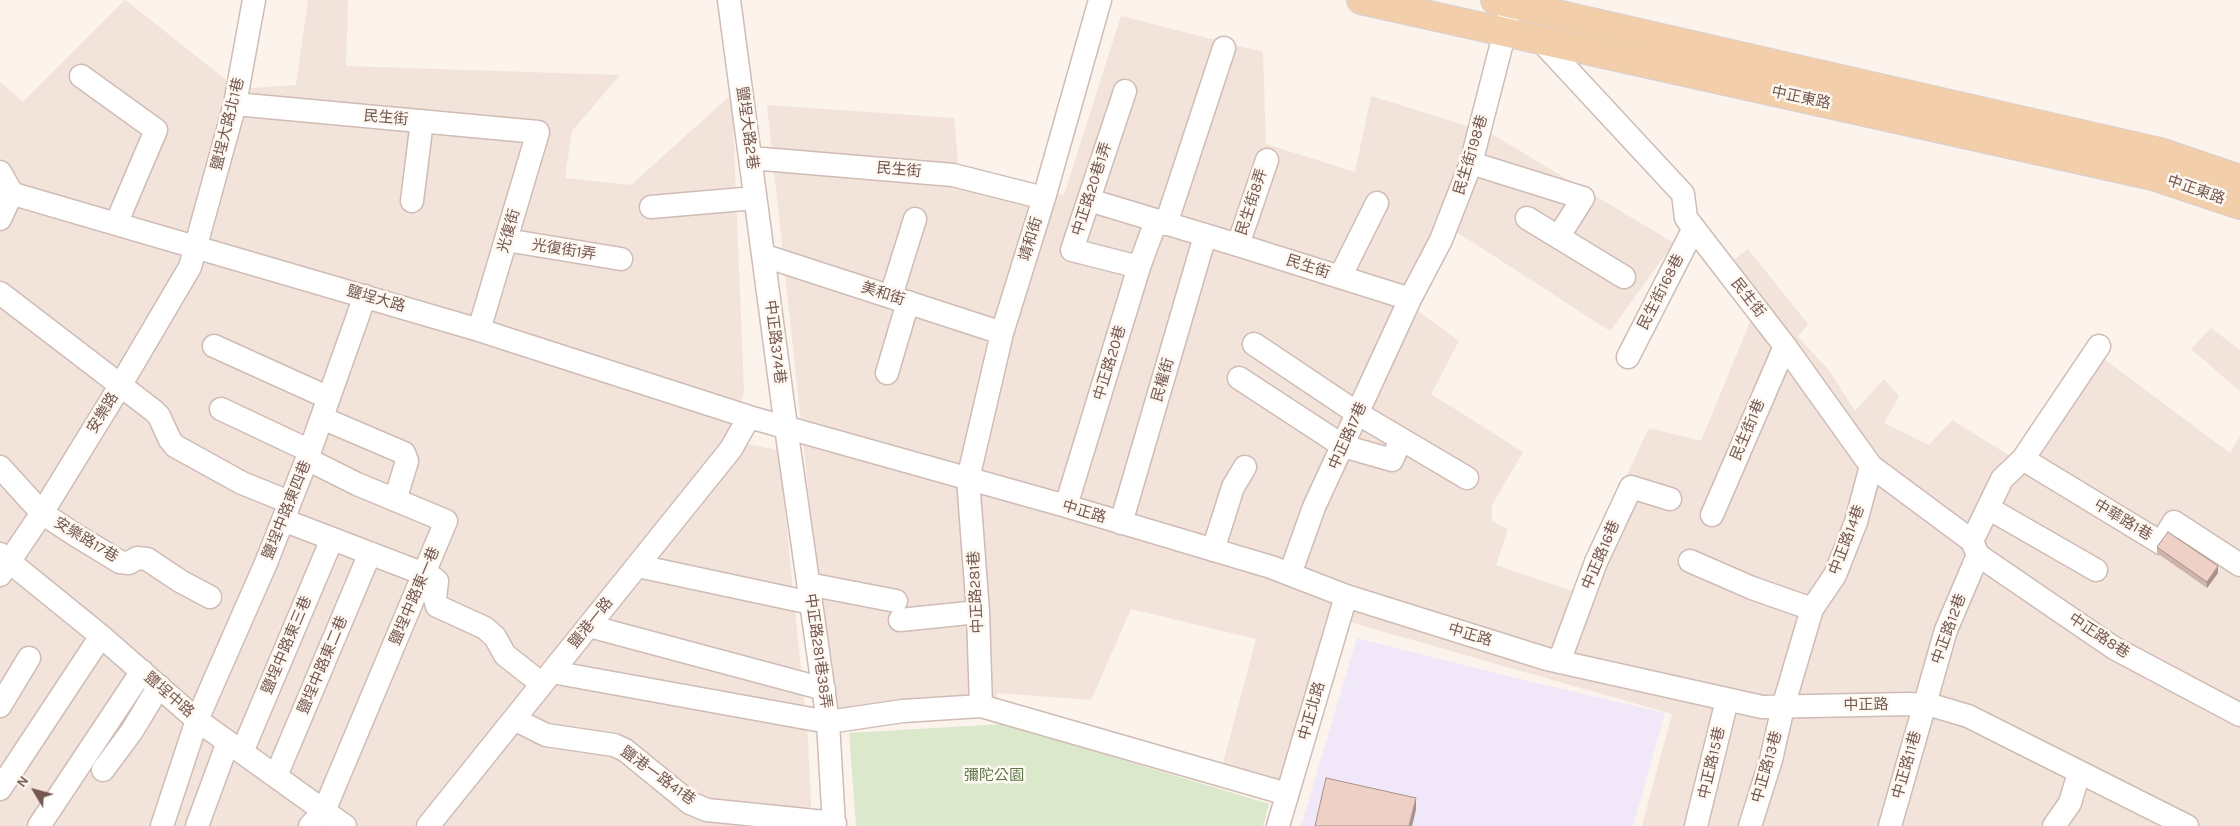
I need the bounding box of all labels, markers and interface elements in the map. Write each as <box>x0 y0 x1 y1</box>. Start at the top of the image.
street label: 鹽埕大路北1巷 <box>208 76 248 172</box>
street label: 中正東路 <box>1770 83 1832 113</box>
street label: 鹽埕大路2巷 <box>732 85 762 171</box>
street label: 民生街 <box>363 107 409 129</box>
street label: 民生街198巷 <box>1450 113 1492 197</box>
street label: 中正路20巷1弄 <box>1068 140 1116 238</box>
street label: 民生街 <box>876 159 922 181</box>
street label: 民生街8弄 <box>1233 166 1271 238</box>
street label: 中正東路 <box>2165 172 2227 208</box>
street label: 光復街 <box>494 207 524 255</box>
street label: 靖和街 <box>1016 215 1046 263</box>
street label: 光復街1弄 <box>531 236 597 264</box>
street label: 民生街 <box>1284 251 1332 283</box>
street label: 民生街168巷 <box>1634 251 1688 333</box>
street label: 民生街 <box>1727 275 1769 321</box>
street label: 美和街 <box>859 278 907 310</box>
street label: 鹽埕大路 <box>345 282 407 316</box>
street label: 中正路374巷 <box>761 299 789 385</box>
street label: 中正路20巷 <box>1090 323 1130 403</box>
street label: 民權街 <box>1148 356 1178 404</box>
street label: 安樂路 <box>83 389 123 437</box>
street label: 民生街1巷 <box>1727 397 1769 463</box>
street label: 中正路17巷 <box>1325 399 1371 473</box>
street label: 鹽埕中路東四巷 <box>259 458 315 562</box>
street label: 中華路1巷 <box>2091 496 2155 544</box>
street label: 中正路 <box>1060 497 1108 527</box>
street label: 中正路14巷 <box>1825 503 1869 577</box>
street label: 安樂路17巷 <box>51 514 121 566</box>
street label: 中正路16巷 <box>1578 518 1624 592</box>
street label: 鹽埕中路東一巷 <box>386 544 444 648</box>
street label: 中正路281巷 <box>965 550 987 634</box>
street label: 中正路12巷 <box>1928 591 1970 667</box>
street label: 中正路281巷38弄 <box>801 592 835 710</box>
street label: 鹽埕中路東三巷 <box>258 593 316 697</box>
street label: 鹽港一路 <box>565 594 617 652</box>
street label: 中正路8巷 <box>2065 610 2133 662</box>
street label: 鹽埕中路東二巷 <box>294 613 352 717</box>
street label: 中正路 <box>1446 620 1494 650</box>
street label: 鹽埕中路 <box>140 669 198 721</box>
street label: 中正北路 <box>1295 680 1329 742</box>
street label: 中正路 <box>1843 696 1889 714</box>
street label: 中正路15巷 <box>1695 725 1729 801</box>
street label: 中正路13巷 <box>1748 729 1786 805</box>
street label: 中正路11巷 <box>1889 729 1925 801</box>
street label: 鹽港一路41巷 <box>617 743 699 809</box>
north arrow <box>10 766 60 816</box>
park label: 彌陀公園 <box>964 767 1024 785</box>
text: N <box>13 773 32 791</box>

